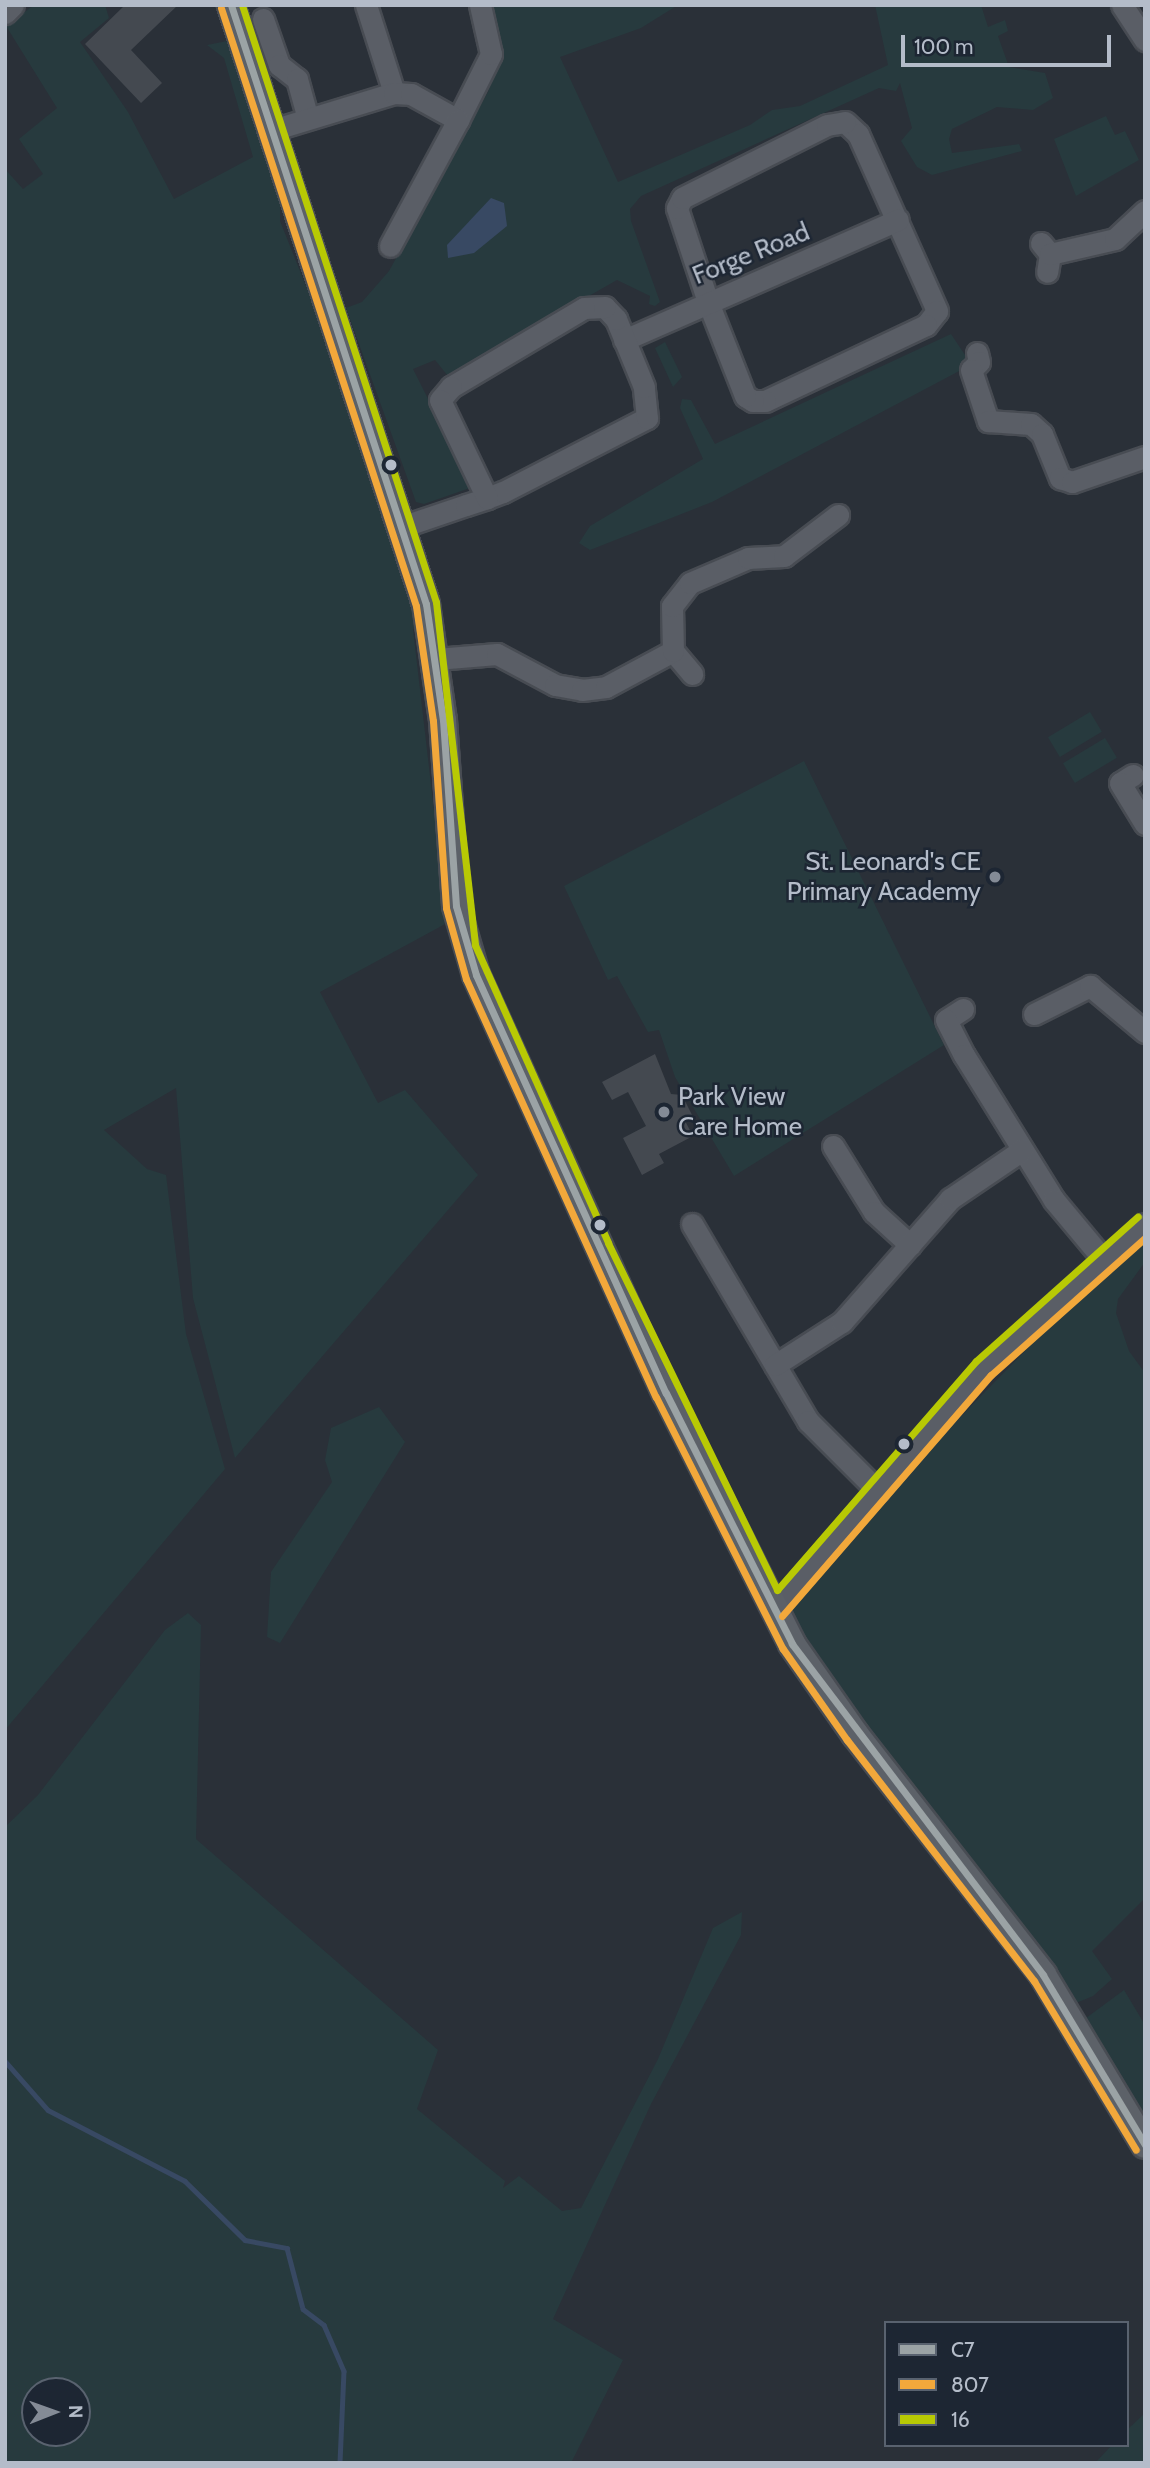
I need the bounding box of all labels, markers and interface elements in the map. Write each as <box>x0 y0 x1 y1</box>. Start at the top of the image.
scale bar <box>905 21 1115 65</box>
text: 100 m <box>914 34 973 59</box>
street label: Forge Road <box>688 216 814 292</box>
unlabelled marker <box>384 458 398 472</box>
place label: St. Leonard's CE Primary Academy <box>787 846 981 908</box>
marker: St. Leonard's CE Primary Academy <box>987 869 1003 885</box>
place label: Park View Care Home <box>678 1081 802 1142</box>
marker: Park View Care Home <box>656 1104 672 1120</box>
unlabelled marker <box>593 1218 607 1232</box>
unlabelled marker <box>897 1437 911 1451</box>
legend <box>884 2321 1129 2447</box>
text: C7 <box>951 2337 975 2362</box>
text: 807 <box>951 2372 989 2397</box>
north arrow <box>21 2377 91 2447</box>
text: N <box>64 2405 87 2419</box>
text: 16 <box>951 2407 970 2432</box>

